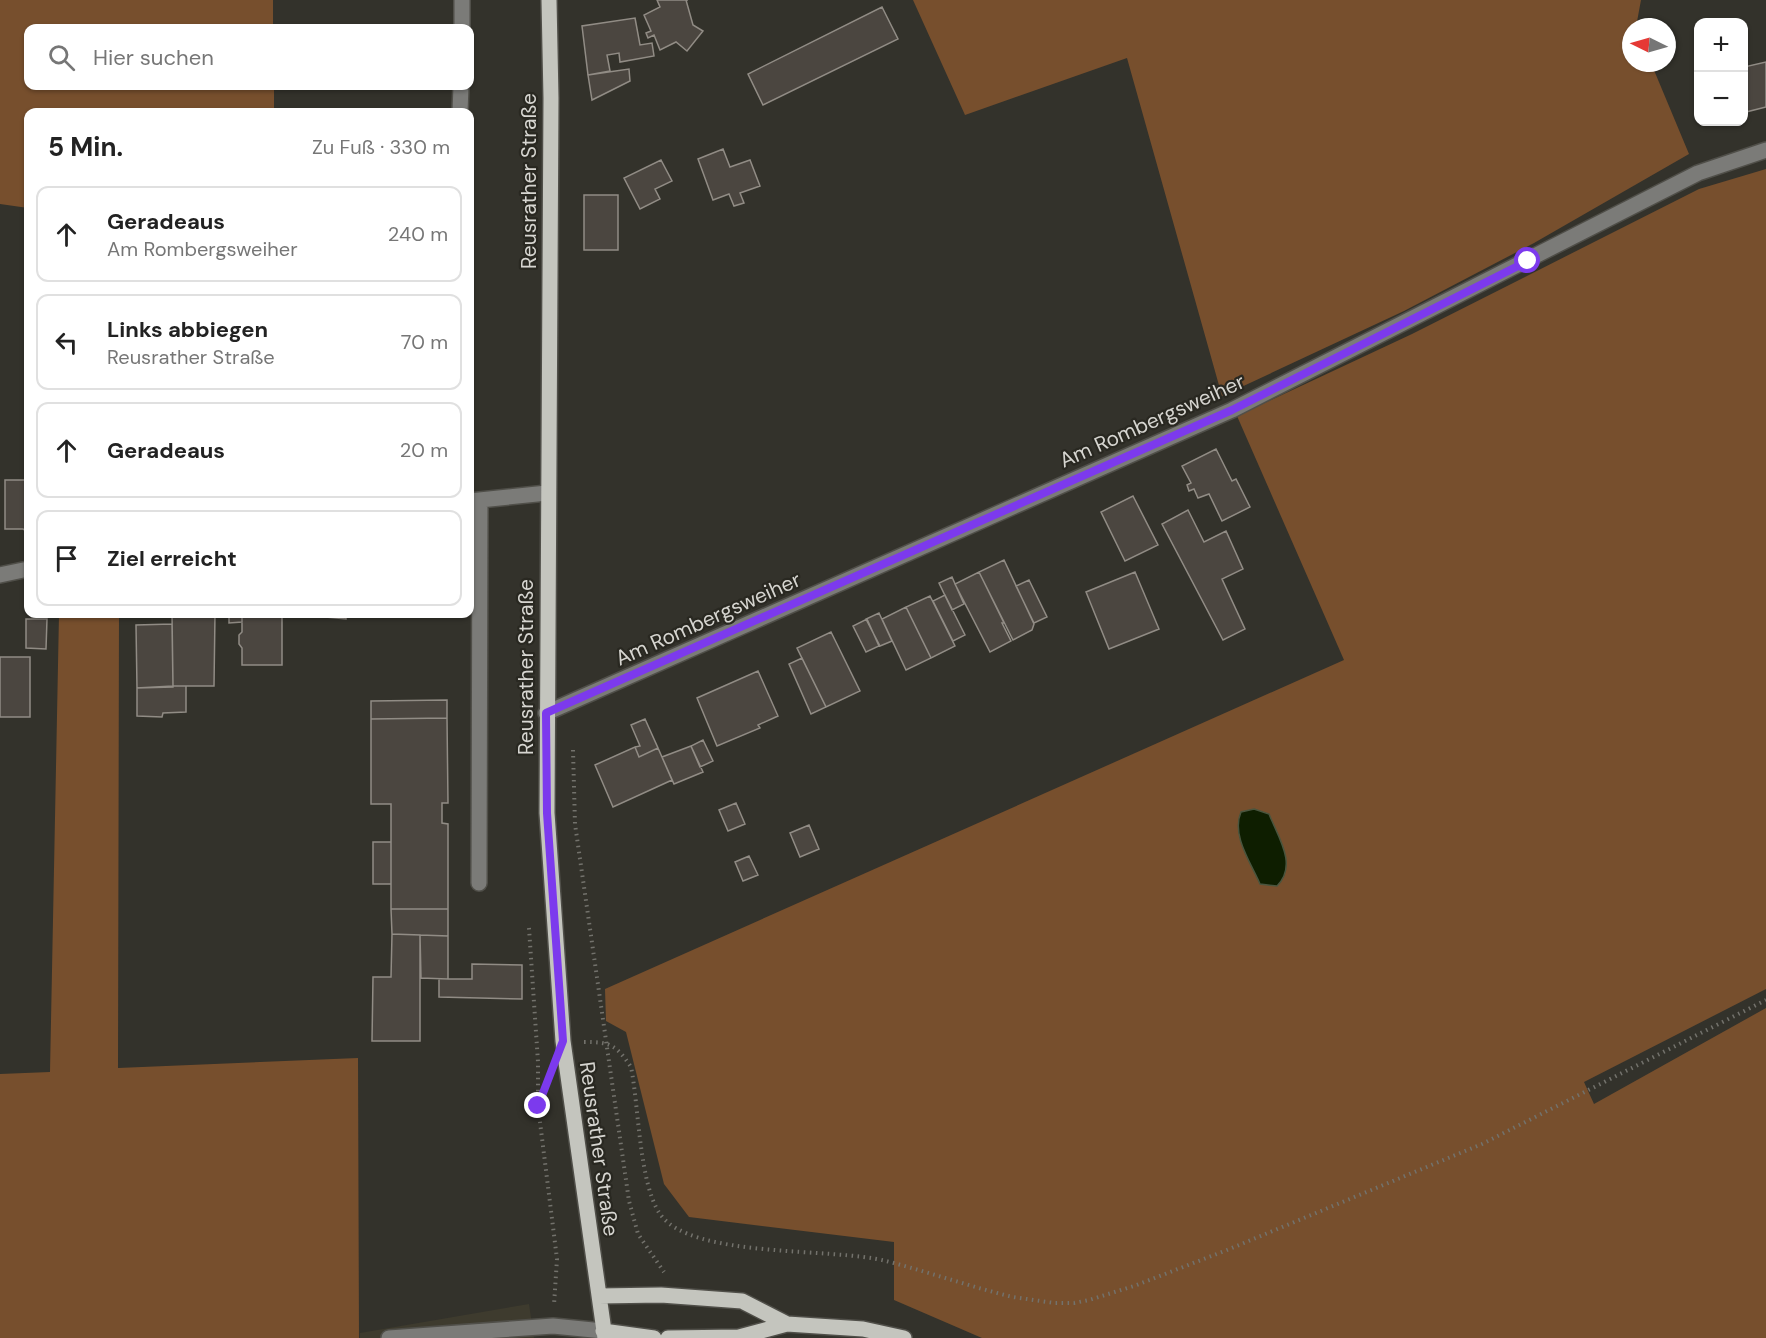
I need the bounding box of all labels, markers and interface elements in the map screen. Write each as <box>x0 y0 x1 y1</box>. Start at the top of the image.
north arrow <box>1622 18 1676 72</box>
map controls <box>1694 18 1748 126</box>
button: + <box>1694 18 1748 72</box>
search box <box>24 24 474 90</box>
icon: search <box>45 41 78 74</box>
text: Hier suchen <box>93 43 214 72</box>
button: − <box>1694 72 1748 126</box>
street label: Reusrather Straße <box>515 93 543 269</box>
text: 5 Min. <box>48 130 123 164</box>
text: Zu Fuß · 330 m <box>312 134 450 160</box>
text: Geradeaus <box>107 207 225 236</box>
icon: ahead <box>50 218 83 251</box>
text: 240 m <box>388 221 448 247</box>
text: Am Rombergsweiher <box>107 236 298 262</box>
route start <box>1514 247 1540 273</box>
text: Links abbiegen <box>107 315 268 344</box>
icon: left <box>50 326 83 359</box>
text: 70 m <box>401 329 448 355</box>
text: Reusrather Straße <box>107 344 275 370</box>
street label: Am Rombergsweiher <box>1055 367 1249 474</box>
icon: ahead <box>50 434 83 467</box>
text: Geradeaus <box>107 436 225 465</box>
text: 20 m <box>400 437 448 463</box>
icon: arrive <box>50 542 83 575</box>
text: Ziel erreicht <box>107 544 237 573</box>
street label: Am Rombergsweiher <box>611 565 805 672</box>
street label: Reusrather Straße <box>512 579 540 755</box>
street label: Reusrather Straße <box>573 1060 625 1238</box>
route end <box>524 1092 550 1118</box>

